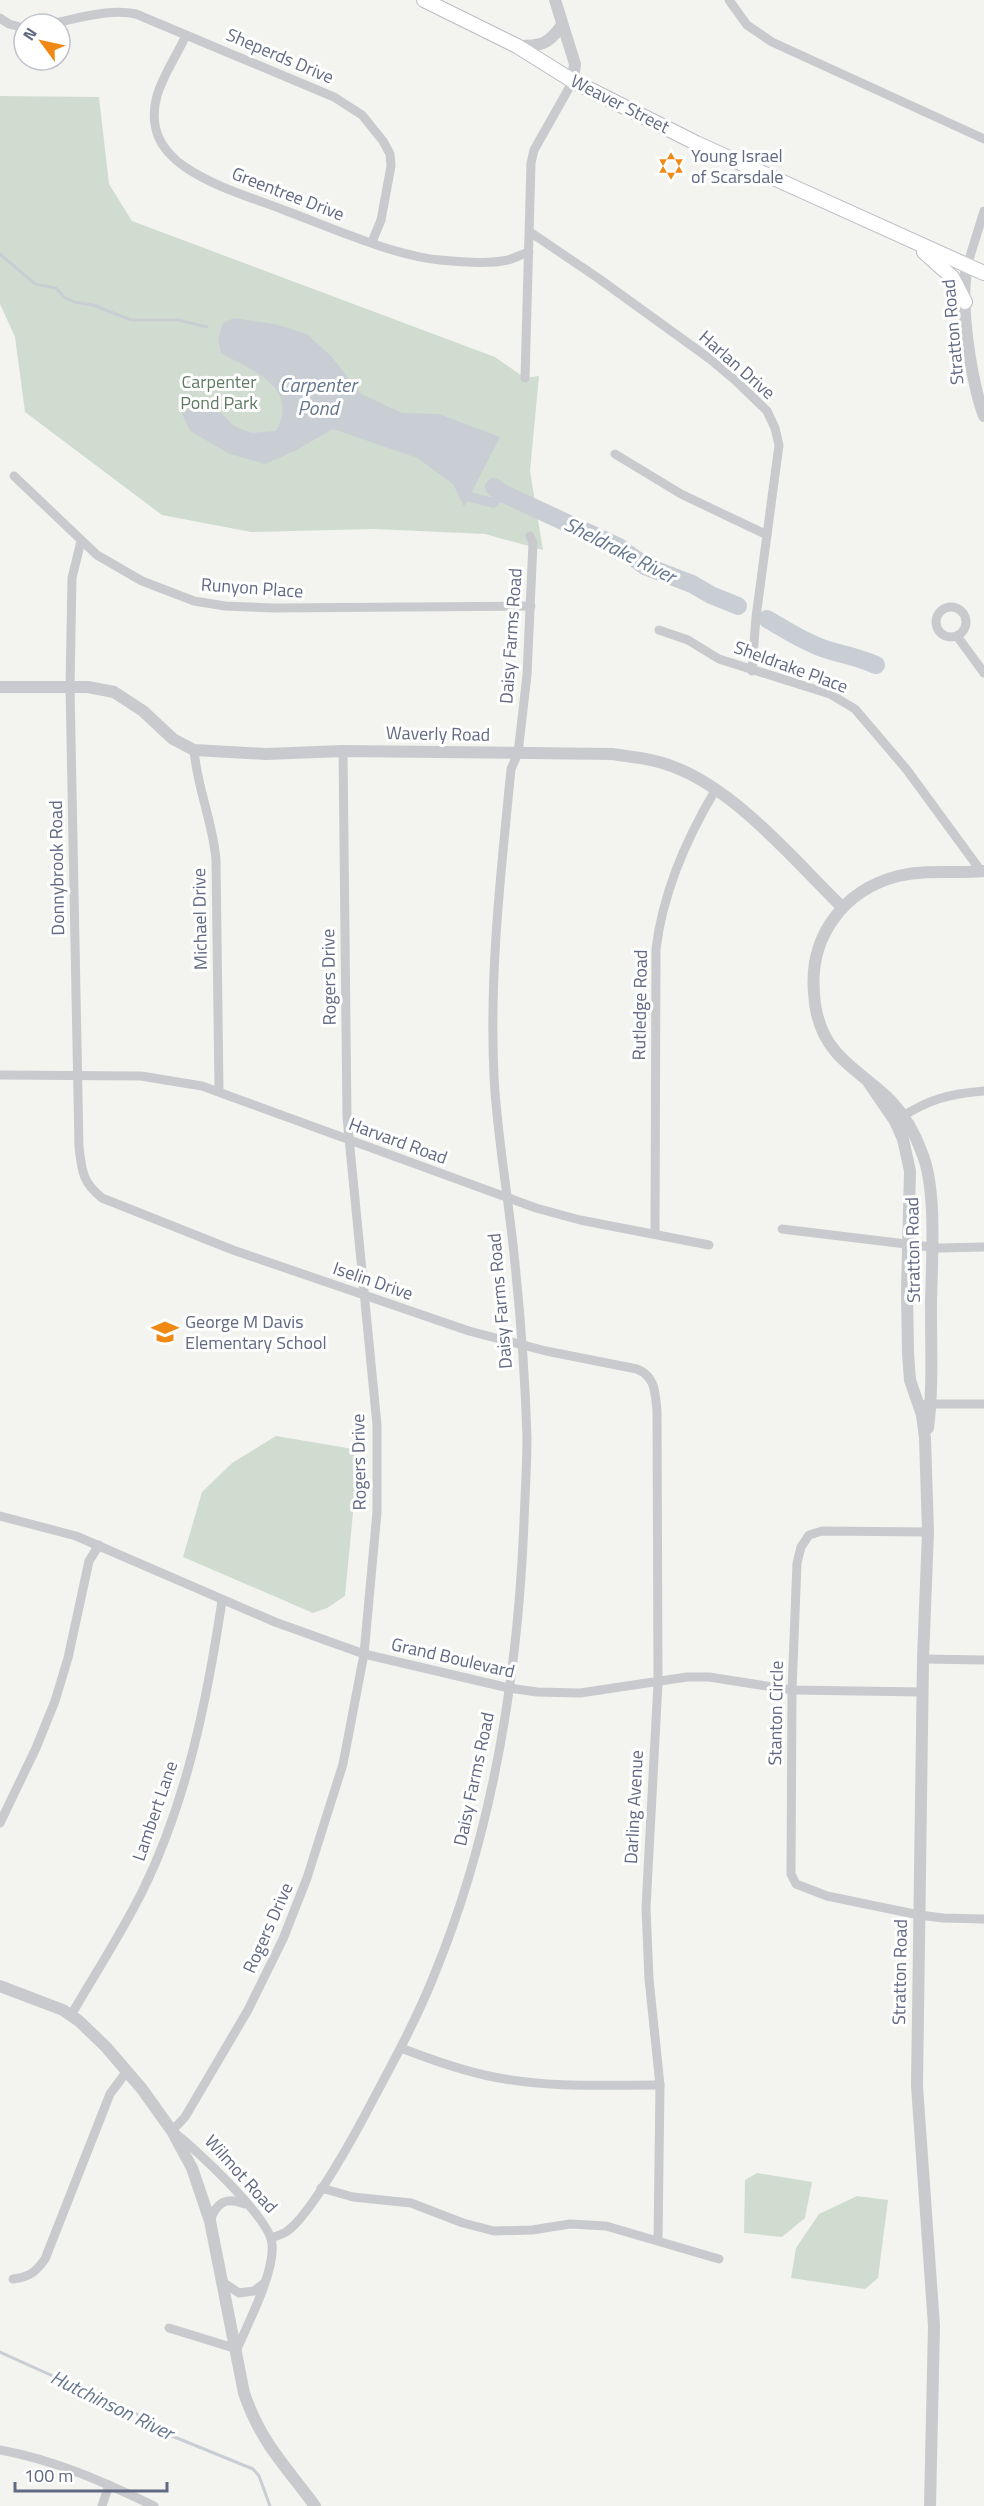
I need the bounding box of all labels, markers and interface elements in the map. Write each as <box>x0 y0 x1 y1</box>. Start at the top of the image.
north arrow <box>12 12 72 72</box>
street label: Sheperds Drive <box>222 21 338 90</box>
text: N <box>16 23 43 45</box>
street label: Weaver Street <box>566 67 675 140</box>
place label: Young Israel of Scarsdale <box>691 142 783 190</box>
synagogue icon: Young Israel of Scarsdale <box>656 151 686 181</box>
street label: Greentree Drive <box>228 160 348 227</box>
street label: Stratton Road <box>934 278 971 386</box>
street label: Harlan Drive <box>693 324 781 406</box>
park label: Carpenter Pond Park <box>180 368 258 416</box>
water label: Carpenter Pond <box>279 369 359 423</box>
water label: Sheldrake River <box>559 508 684 592</box>
street label: Daisy Farms Road <box>492 567 529 705</box>
street label: Runyon Place <box>200 570 304 605</box>
street label: Sheldrake Place <box>730 633 852 700</box>
street label: Waverly Road <box>386 719 490 748</box>
street label: Donnybrook Road <box>42 800 71 936</box>
street label: Michael Drive <box>185 868 214 970</box>
street label: Rogers Drive <box>314 928 343 1026</box>
street label: Rutledge Road <box>625 949 654 1061</box>
street label: Harvard Road <box>345 1110 451 1171</box>
street label: Stratton Road <box>898 1197 927 1303</box>
street label: Daisy Farms Road <box>480 1232 519 1370</box>
street label: Iselin Drive <box>330 1254 417 1307</box>
place label: George M Davis Elementary School <box>185 1308 327 1356</box>
school or university icon: George M Davis Elementary School <box>150 1317 180 1347</box>
street label: Rogers Drive <box>344 1413 373 1511</box>
street label: Grand Boulevard <box>389 1630 517 1685</box>
street label: Stanton Circle <box>761 1660 790 1766</box>
street label: Daisy Farms Road <box>446 1710 501 1848</box>
street label: Darling Avenue <box>617 1749 650 1865</box>
street label: Lambert Lane <box>125 1757 184 1864</box>
street label: Rogers Drive <box>236 1878 300 1977</box>
street label: Stratton Road <box>885 1919 914 2025</box>
street label: Wilmot Road <box>199 2128 284 2219</box>
water label: Hutchinson River <box>45 2361 181 2449</box>
scale bar <box>15 2455 166 2493</box>
text: 100 m <box>24 2462 73 2489</box>

